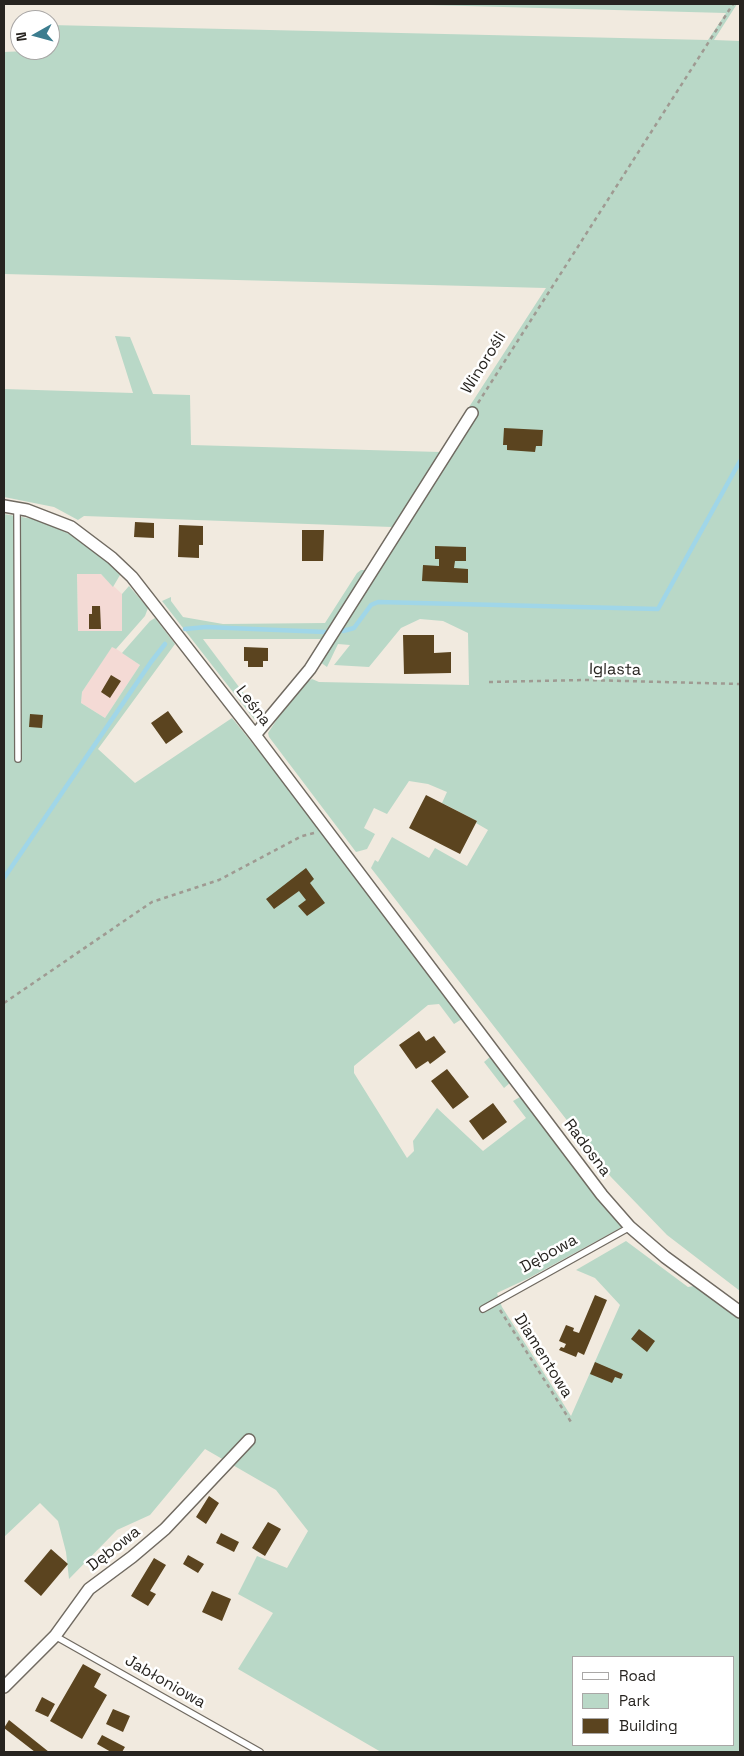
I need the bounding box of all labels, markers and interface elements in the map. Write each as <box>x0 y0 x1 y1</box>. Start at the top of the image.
north arrow <box>10 10 60 60</box>
text: N <box>12 31 31 42</box>
street label: Winorośli <box>457 328 511 398</box>
street label: Iglasta <box>589 660 641 680</box>
street label: Leśna <box>231 682 275 730</box>
street label: Radosna <box>559 1116 615 1180</box>
street label: Dębowa <box>517 1231 581 1277</box>
street label: Diamentowa <box>510 1311 576 1401</box>
street label: Dębowa <box>84 1522 144 1576</box>
street label: Jabłoniowa <box>121 1651 209 1713</box>
legend <box>572 1656 734 1746</box>
text: Road <box>619 1666 656 1685</box>
text: Park <box>619 1691 650 1710</box>
text: Building <box>619 1716 678 1735</box>

